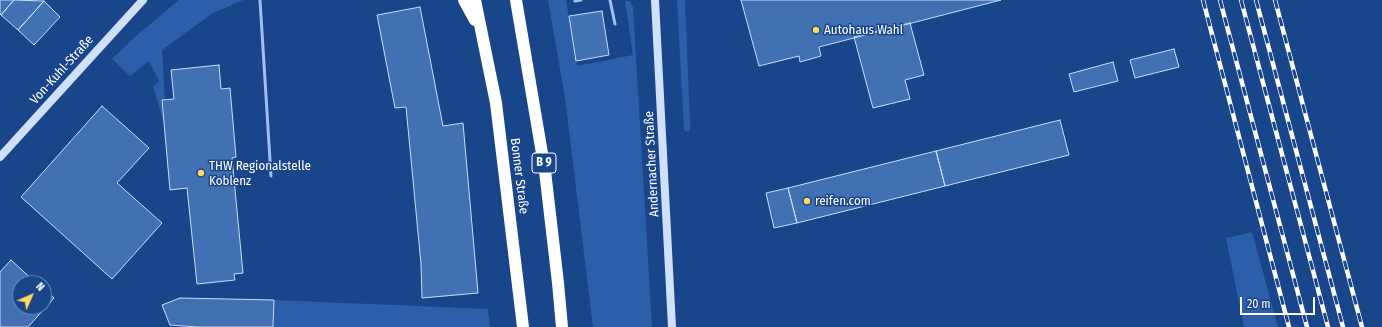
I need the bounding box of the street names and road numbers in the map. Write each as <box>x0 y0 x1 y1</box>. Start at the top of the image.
street label: Von-Kuhl-Straße <box>27 32 97 108</box>
street label: Andernacher Straße <box>641 111 663 217</box>
street label: Bonner Straße <box>507 137 531 215</box>
road number: B 9 <box>532 153 556 173</box>

